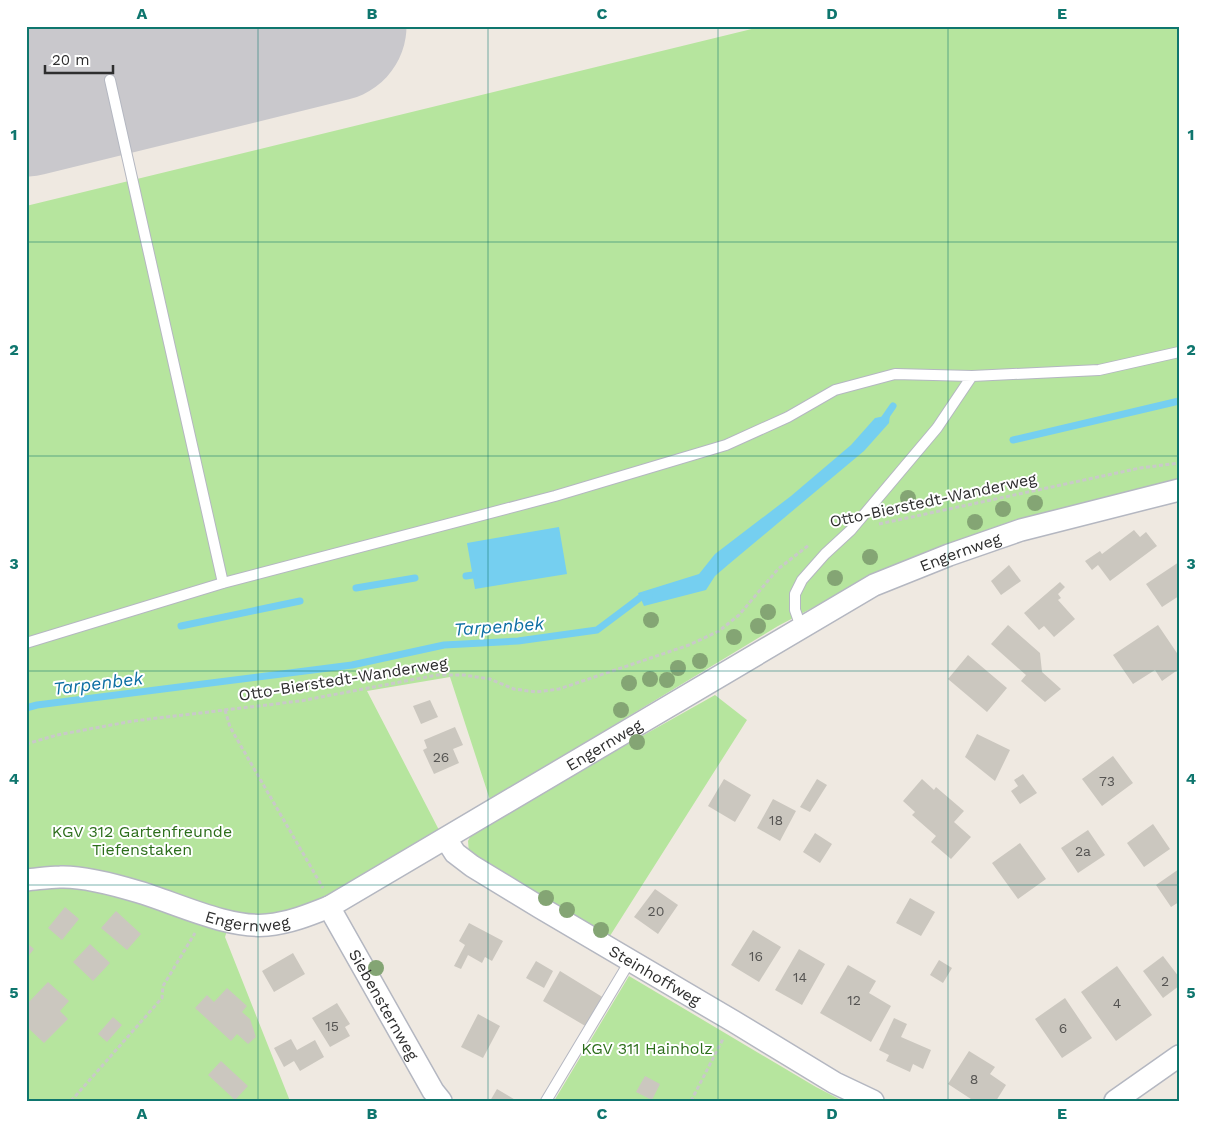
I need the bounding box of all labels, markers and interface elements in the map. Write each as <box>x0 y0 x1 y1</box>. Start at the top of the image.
text: A <box>137 4 148 23</box>
text: B <box>367 4 378 23</box>
text: C <box>597 4 608 23</box>
text: D <box>826 4 838 23</box>
text: E <box>1057 4 1067 23</box>
scale bar <box>45 42 112 74</box>
text: 20 m <box>52 51 90 69</box>
text: 1 <box>11 125 17 144</box>
text: 1 <box>1188 125 1194 144</box>
text: 2 <box>9 340 19 359</box>
text: 2 <box>1186 340 1196 359</box>
street label: Otto-Bierstedt-Wanderweg <box>828 469 1039 531</box>
street label: Engernweg <box>917 528 1004 575</box>
text: 3 <box>9 554 19 573</box>
text: 3 <box>1186 554 1196 573</box>
water label: Tarpenbek <box>453 612 546 640</box>
street label: Otto-Bierstedt-Wanderweg <box>237 653 449 705</box>
water label: Tarpenbek <box>52 667 145 699</box>
street label: Engernweg <box>562 715 646 774</box>
house number: 26 <box>433 749 449 765</box>
text: 4 <box>9 769 19 788</box>
text: 4 <box>1186 769 1196 788</box>
house number: 73 <box>1099 773 1115 789</box>
house number: 18 <box>769 812 783 828</box>
park label: KGV 312 Gartenfreunde Tiefenstaken <box>52 822 232 859</box>
house number: 2a <box>1075 843 1091 859</box>
house number: 20 <box>648 903 664 919</box>
street label: Engernweg <box>203 906 292 935</box>
street label: Steinhoffweg <box>606 941 705 1010</box>
street label: Siebensternweg <box>345 946 423 1064</box>
house number: 16 <box>749 948 763 964</box>
house number: 14 <box>793 969 807 985</box>
house number: 2 <box>1161 973 1169 989</box>
text: 5 <box>9 983 19 1002</box>
text: 5 <box>1186 983 1196 1002</box>
house number: 12 <box>847 992 861 1008</box>
house number: 4 <box>1113 995 1121 1011</box>
house number: 15 <box>325 1018 339 1034</box>
house number: 6 <box>1059 1020 1067 1036</box>
park label: KGV 311 Hainholz <box>581 1039 713 1058</box>
house number: 8 <box>970 1071 978 1087</box>
text: A <box>137 1104 148 1123</box>
text: B <box>367 1104 378 1123</box>
text: C <box>597 1104 608 1123</box>
text: D <box>826 1104 838 1123</box>
text: E <box>1057 1104 1067 1123</box>

